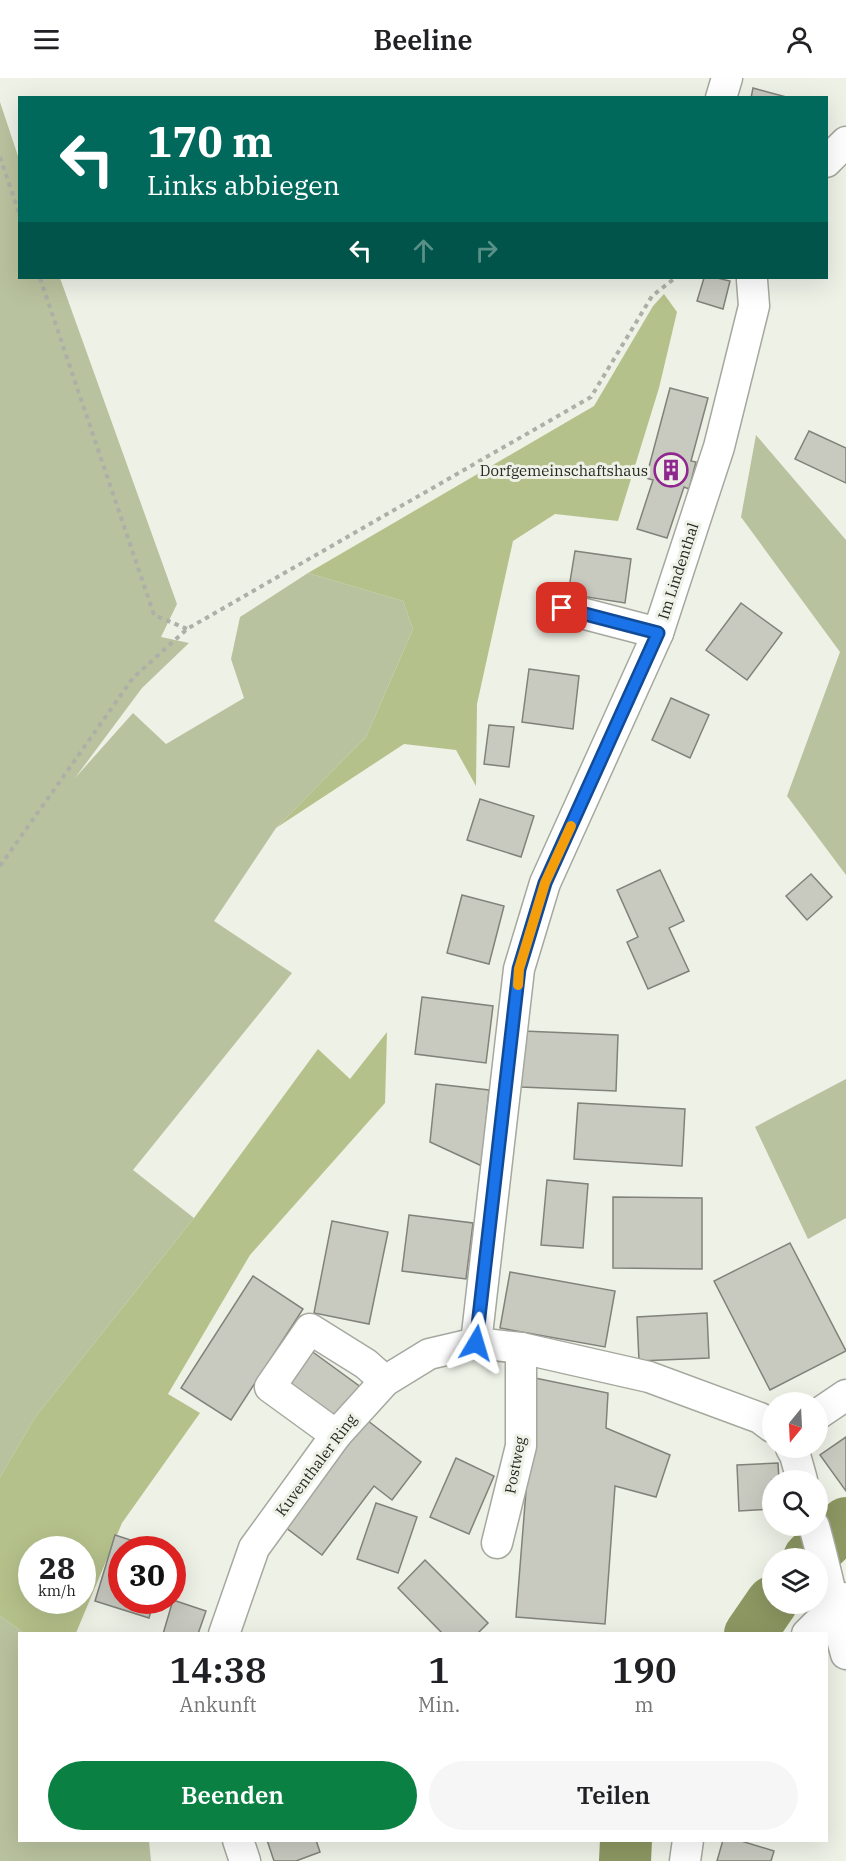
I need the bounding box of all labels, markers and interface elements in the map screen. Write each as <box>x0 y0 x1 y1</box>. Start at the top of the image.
text: Beeline <box>374 22 472 57</box>
icon: menu <box>30 23 63 56</box>
icon: person <box>783 23 816 56</box>
text: 170 m <box>147 114 273 169</box>
icon: left <box>48 120 126 198</box>
text: Links abbiegen <box>147 167 340 202</box>
icon: left <box>344 234 377 267</box>
icon: ahead <box>407 234 440 267</box>
icon: right <box>470 234 503 267</box>
building icon: Dorfgemeinschaftshaus <box>653 452 689 488</box>
place label: Dorfgemeinschaftshaus <box>480 461 648 480</box>
street label: Im Lindenthal <box>653 520 703 622</box>
pin <box>536 582 587 633</box>
icon: arrive <box>545 591 578 624</box>
position arrow <box>444 1311 508 1375</box>
north arrow <box>762 1392 828 1458</box>
map controls <box>762 1392 828 1614</box>
street label: Kuventhaler Ring <box>271 1410 361 1520</box>
street label: Postweg <box>500 1435 530 1495</box>
button: search <box>762 1470 828 1536</box>
speed limit sign: 30 <box>108 1536 186 1614</box>
text: 28 <box>39 1548 75 1587</box>
button: layers <box>762 1548 828 1614</box>
text: km/h <box>38 1581 76 1600</box>
text: 14:38 <box>169 1646 267 1693</box>
text: 1 <box>428 1646 450 1693</box>
text: 190 <box>612 1646 677 1693</box>
text: Ankunft <box>180 1691 257 1718</box>
text: Min. <box>418 1691 460 1718</box>
text: m <box>635 1691 654 1718</box>
button: Beenden <box>48 1761 417 1830</box>
button: Teilen <box>429 1761 798 1830</box>

